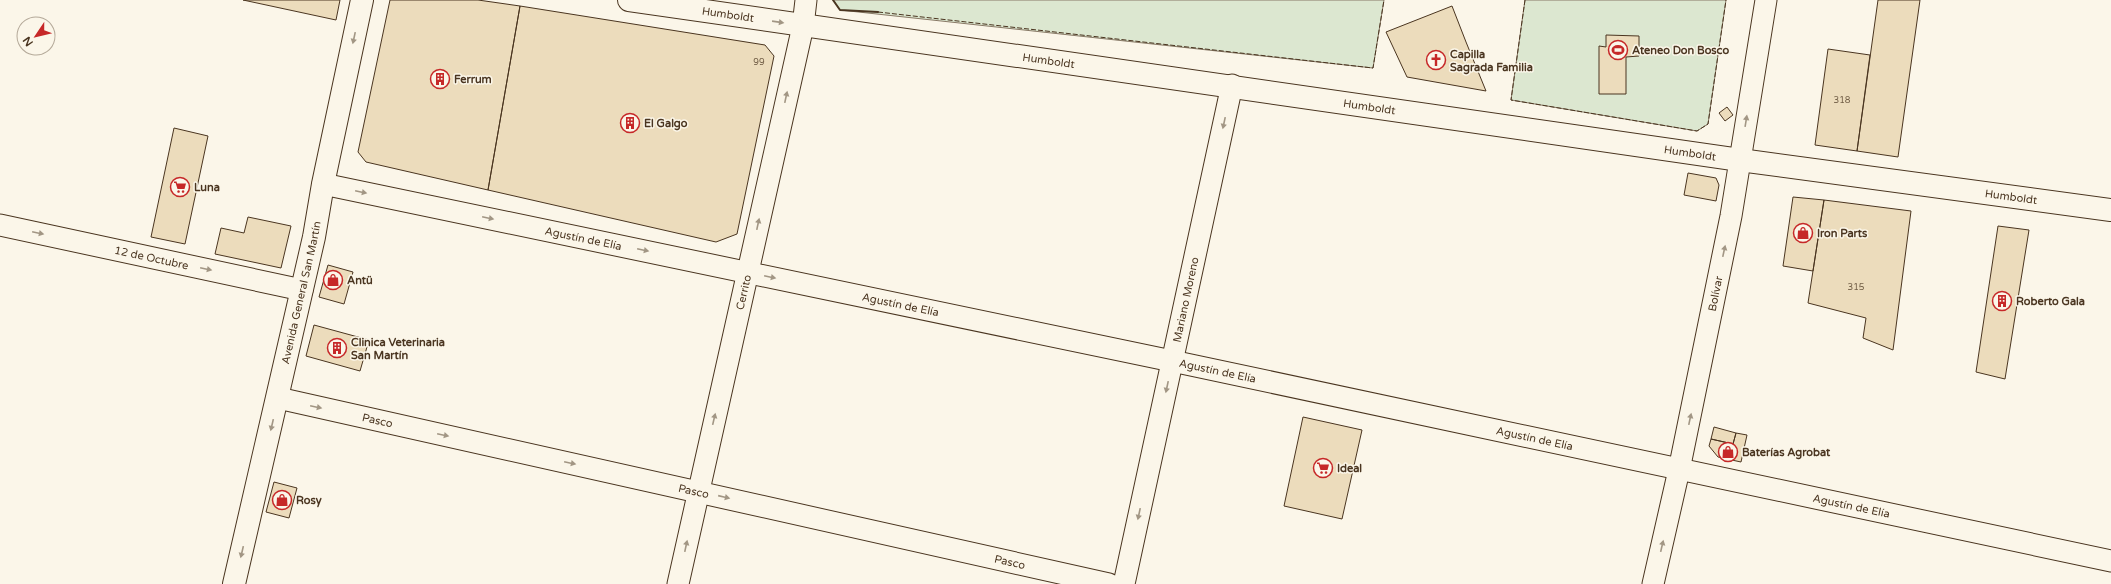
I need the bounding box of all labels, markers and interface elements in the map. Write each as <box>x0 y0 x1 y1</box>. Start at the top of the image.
street label: Humboldt <box>701 4 755 24</box>
north arrow <box>16 16 56 56</box>
one-way arrow <box>772 19 784 25</box>
one-way arrow <box>351 32 357 44</box>
text: N <box>20 34 36 49</box>
sports icon: Ateneo Don Bosco <box>1607 39 1629 61</box>
place label: Ateneo Don Bosco <box>1632 44 1729 57</box>
place label: Capilla Sagrada Familia <box>1450 48 1533 75</box>
church icon: Capilla Sagrada Familia <box>1425 49 1447 71</box>
street label: Humboldt <box>1022 50 1076 71</box>
house number: 99 <box>753 57 765 68</box>
building icon: Ferrum <box>429 68 451 90</box>
place label: Ferrum <box>454 73 492 86</box>
one-way arrow <box>784 91 790 103</box>
house number: 318 <box>1834 95 1851 106</box>
street label: Humboldt <box>1342 96 1396 117</box>
building icon: El Galgo <box>619 112 641 134</box>
one-way arrow <box>1744 115 1750 127</box>
place label: El Galgo <box>644 117 688 131</box>
one-way arrow <box>1220 117 1226 130</box>
street label: Humboldt <box>1663 143 1717 163</box>
supermarket icon: Luna <box>169 176 191 198</box>
place label: Luna <box>194 181 220 194</box>
street label: Humboldt <box>1984 187 2038 206</box>
one-way arrow <box>355 189 367 195</box>
one-way arrow <box>482 216 494 222</box>
one-way arrow <box>756 218 762 230</box>
street label: Avenida General San Martín <box>278 220 323 365</box>
shop icon: Iron Parts <box>1792 222 1814 244</box>
street label: Agustín de Elía <box>544 224 623 253</box>
place label: Iron Parts <box>1817 227 1868 240</box>
one-way arrow <box>32 230 44 236</box>
street label: 12 de Octubre <box>113 243 190 272</box>
one-way arrow <box>1722 244 1728 257</box>
one-way arrow <box>637 248 649 254</box>
street label: Mariano Moreno <box>1170 255 1201 344</box>
one-way arrow <box>200 267 212 273</box>
shop icon: Antü <box>322 269 344 291</box>
street label: Cerrito <box>733 273 754 311</box>
place label: Antü <box>347 274 373 287</box>
one-way arrow <box>764 274 776 280</box>
street label: Bolívar <box>1705 274 1725 313</box>
house number: 315 <box>1848 282 1865 293</box>
street label: Agustín de Elía <box>861 290 940 319</box>
building icon: Roberto Gala <box>1991 290 2013 312</box>
place label: Roberto Gala <box>2016 295 2085 308</box>
place label: Clinica Veterinaria San Martín <box>351 336 445 362</box>
building icon: Clinica Veterinaria San Martín <box>326 337 348 359</box>
street label: Agustín de Elía <box>1178 356 1257 385</box>
one-way arrow <box>1163 381 1169 393</box>
one-way arrow <box>310 404 322 410</box>
street label: Pasco <box>361 411 394 430</box>
one-way arrow <box>712 413 718 425</box>
one-way arrow <box>1687 413 1693 425</box>
one-way arrow <box>268 419 274 432</box>
street label: Agustín de Elía <box>1495 424 1574 453</box>
one-way arrow <box>437 432 449 438</box>
shop icon: Baterías Agrobat <box>1717 441 1739 463</box>
place label: Baterías Agrobat <box>1742 446 1831 460</box>
supermarket icon: Ideal <box>1312 457 1334 479</box>
one-way arrow <box>564 460 576 466</box>
place label: Ideal <box>1337 462 1362 475</box>
street label: Pasco <box>677 481 711 501</box>
shop icon: Rosy <box>271 489 293 511</box>
street label: Agustín de Elía <box>1812 491 1891 520</box>
place label: Rosy <box>296 494 322 508</box>
one-way arrow <box>718 494 730 500</box>
one-way arrow <box>1135 508 1141 520</box>
one-way arrow <box>683 540 689 552</box>
one-way arrow <box>1659 540 1665 552</box>
one-way arrow <box>238 546 244 558</box>
street label: Pasco <box>993 552 1027 572</box>

